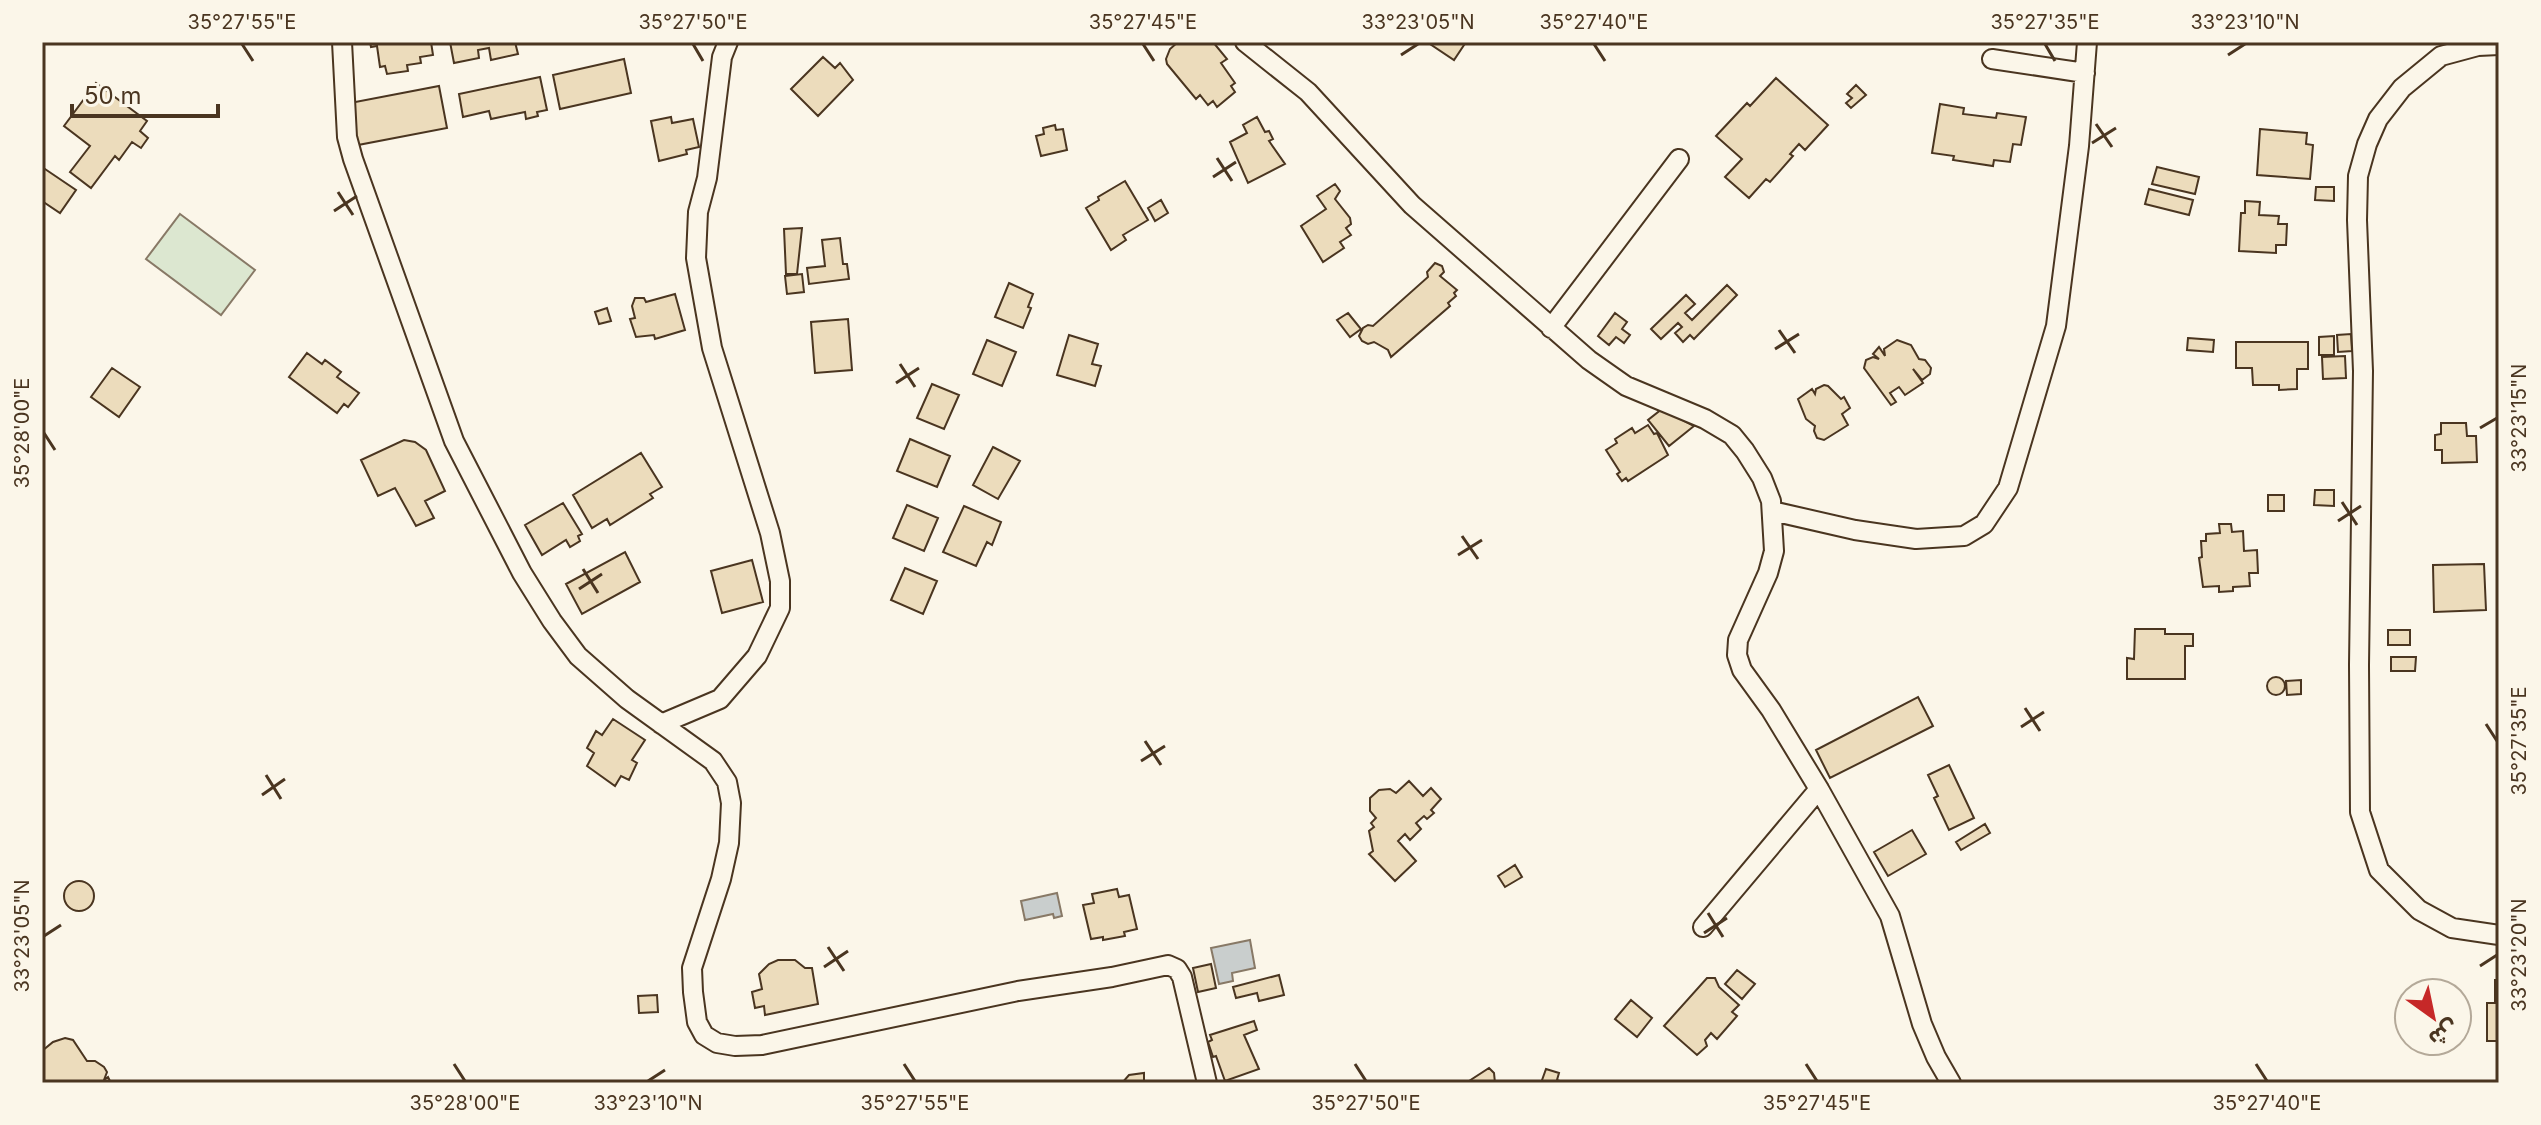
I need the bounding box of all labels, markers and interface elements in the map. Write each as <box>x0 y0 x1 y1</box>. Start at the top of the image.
text: 35°27'55"E <box>188 10 296 34</box>
text: 35°27'50"E <box>638 10 748 34</box>
text: 35°27'45"E <box>1089 10 1197 34</box>
text: 33°23'05"N <box>1361 10 1475 34</box>
text: 35°27'40"E <box>1540 10 1648 34</box>
text: 35°27'35"E <box>1991 10 2099 34</box>
text: 33°23'10"N <box>2190 10 2300 34</box>
scale bar <box>72 68 218 118</box>
text: 50 m <box>84 81 142 110</box>
text: 33°23'15"N <box>2507 364 2531 472</box>
text: 35°28'00"E <box>10 378 34 488</box>
text: 35°27'35"E <box>2507 687 2531 795</box>
text: 33°23'05"N <box>10 879 34 993</box>
text: 33°23'20"N <box>2507 898 2531 1012</box>
north arrow <box>2393 977 2473 1057</box>
text: ش <box>2424 1015 2464 1053</box>
text: 35°28'00"E <box>410 1091 520 1115</box>
text: 33°23'10"N <box>593 1091 703 1115</box>
text: 35°27'55"E <box>861 1091 969 1115</box>
text: 35°27'50"E <box>1311 1091 1421 1115</box>
text: 35°27'45"E <box>1763 1091 1871 1115</box>
text: 35°27'40"E <box>2213 1091 2321 1115</box>

